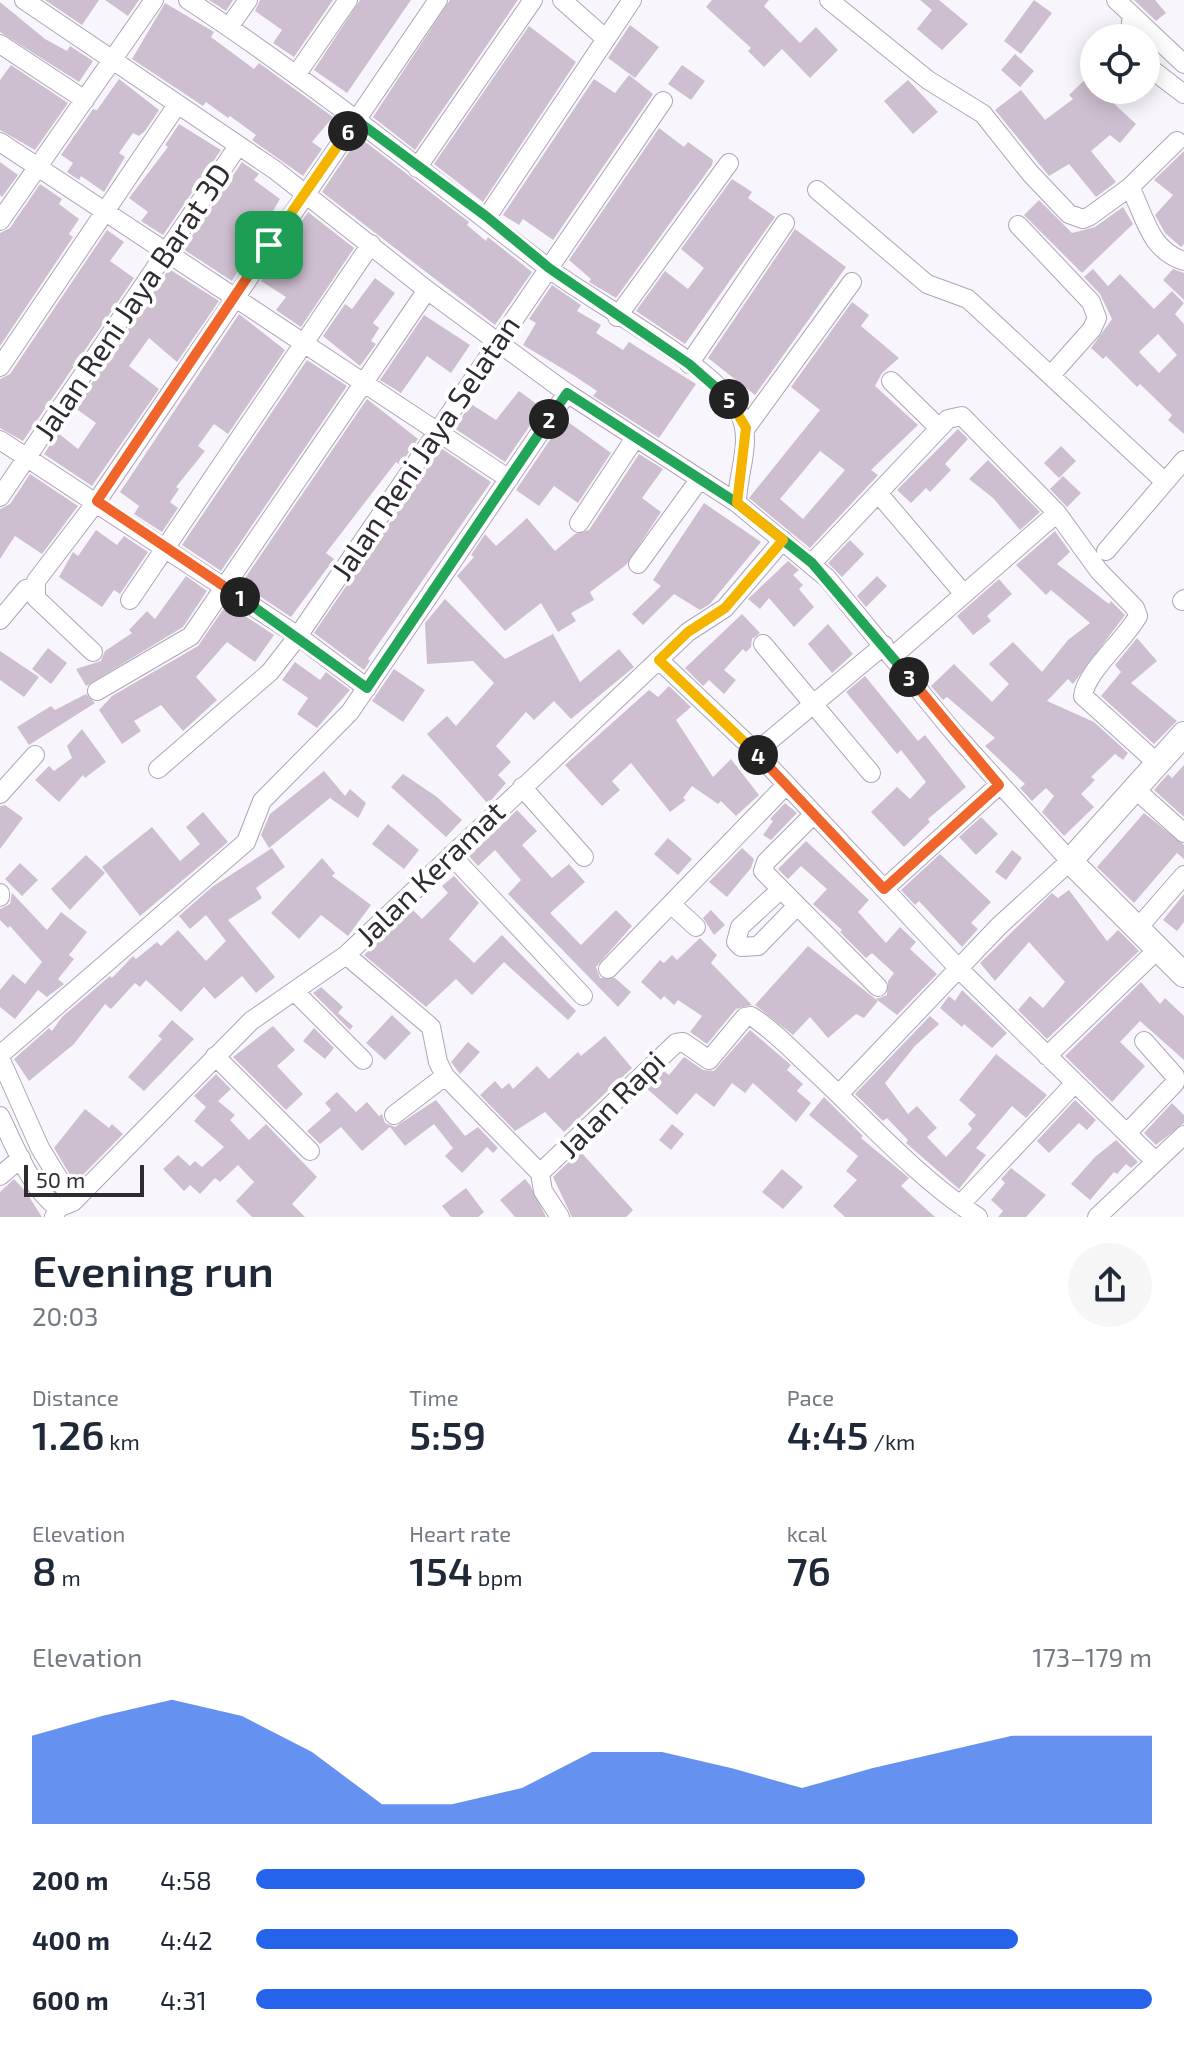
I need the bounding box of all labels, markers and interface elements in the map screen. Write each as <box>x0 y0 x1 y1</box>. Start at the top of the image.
map controls <box>1080 24 1160 104</box>
button: locate <box>1080 24 1160 104</box>
pin: 6 <box>328 111 368 151</box>
text: 6 <box>342 118 354 144</box>
street label: Jalan Reni Jaya Barat 3D <box>25 156 237 446</box>
pin <box>235 211 303 279</box>
icon: arrive <box>247 223 291 267</box>
street label: Jalan Reni Jaya Selatan <box>323 308 526 586</box>
pin: 5 <box>709 379 749 419</box>
text: 5 <box>723 386 735 412</box>
pin: 2 <box>529 399 569 439</box>
text: 2 <box>543 406 555 432</box>
pin: 1 <box>220 577 260 617</box>
text: 1 <box>235 584 245 610</box>
pin: 3 <box>889 657 929 697</box>
text: 3 <box>903 664 915 690</box>
pin: 4 <box>738 735 778 775</box>
text: 4 <box>751 742 765 768</box>
street label: Jalan Keramat <box>348 793 511 952</box>
street label: Jalan Rapi <box>550 1043 671 1164</box>
scale bar <box>24 1161 144 1197</box>
text: 50 m <box>36 1166 85 1192</box>
text: Evening run <box>32 1243 274 1296</box>
button: share <box>1068 1243 1152 1327</box>
text: 20:03 <box>32 1300 99 1331</box>
text: Distance <box>32 1384 119 1410</box>
text: Time <box>409 1384 459 1410</box>
text: Pace <box>787 1384 834 1410</box>
text: 1.26 <box>32 1410 104 1458</box>
text: 5:59 <box>409 1410 486 1458</box>
text: 4:45 <box>787 1410 869 1458</box>
text: km <box>104 1428 140 1454</box>
text: /km <box>869 1428 915 1454</box>
text: Elevation <box>32 1520 125 1546</box>
text: Heart rate <box>409 1520 511 1546</box>
text: kcal <box>787 1520 827 1546</box>
text: 8 <box>32 1546 57 1594</box>
text: 154 <box>409 1546 473 1594</box>
text: 76 <box>787 1546 831 1594</box>
text: m <box>57 1564 81 1590</box>
text: bpm <box>473 1564 522 1590</box>
text: Elevation <box>32 1641 142 1672</box>
text: 173–179 m <box>1032 1641 1152 1672</box>
text: 200 m <box>32 1864 108 1895</box>
text: 4:58 <box>160 1864 212 1895</box>
text: 400 m <box>32 1924 110 1955</box>
text: 4:42 <box>160 1924 213 1955</box>
text: 600 m <box>32 1984 109 2015</box>
text: 4:31 <box>160 1984 207 2015</box>

